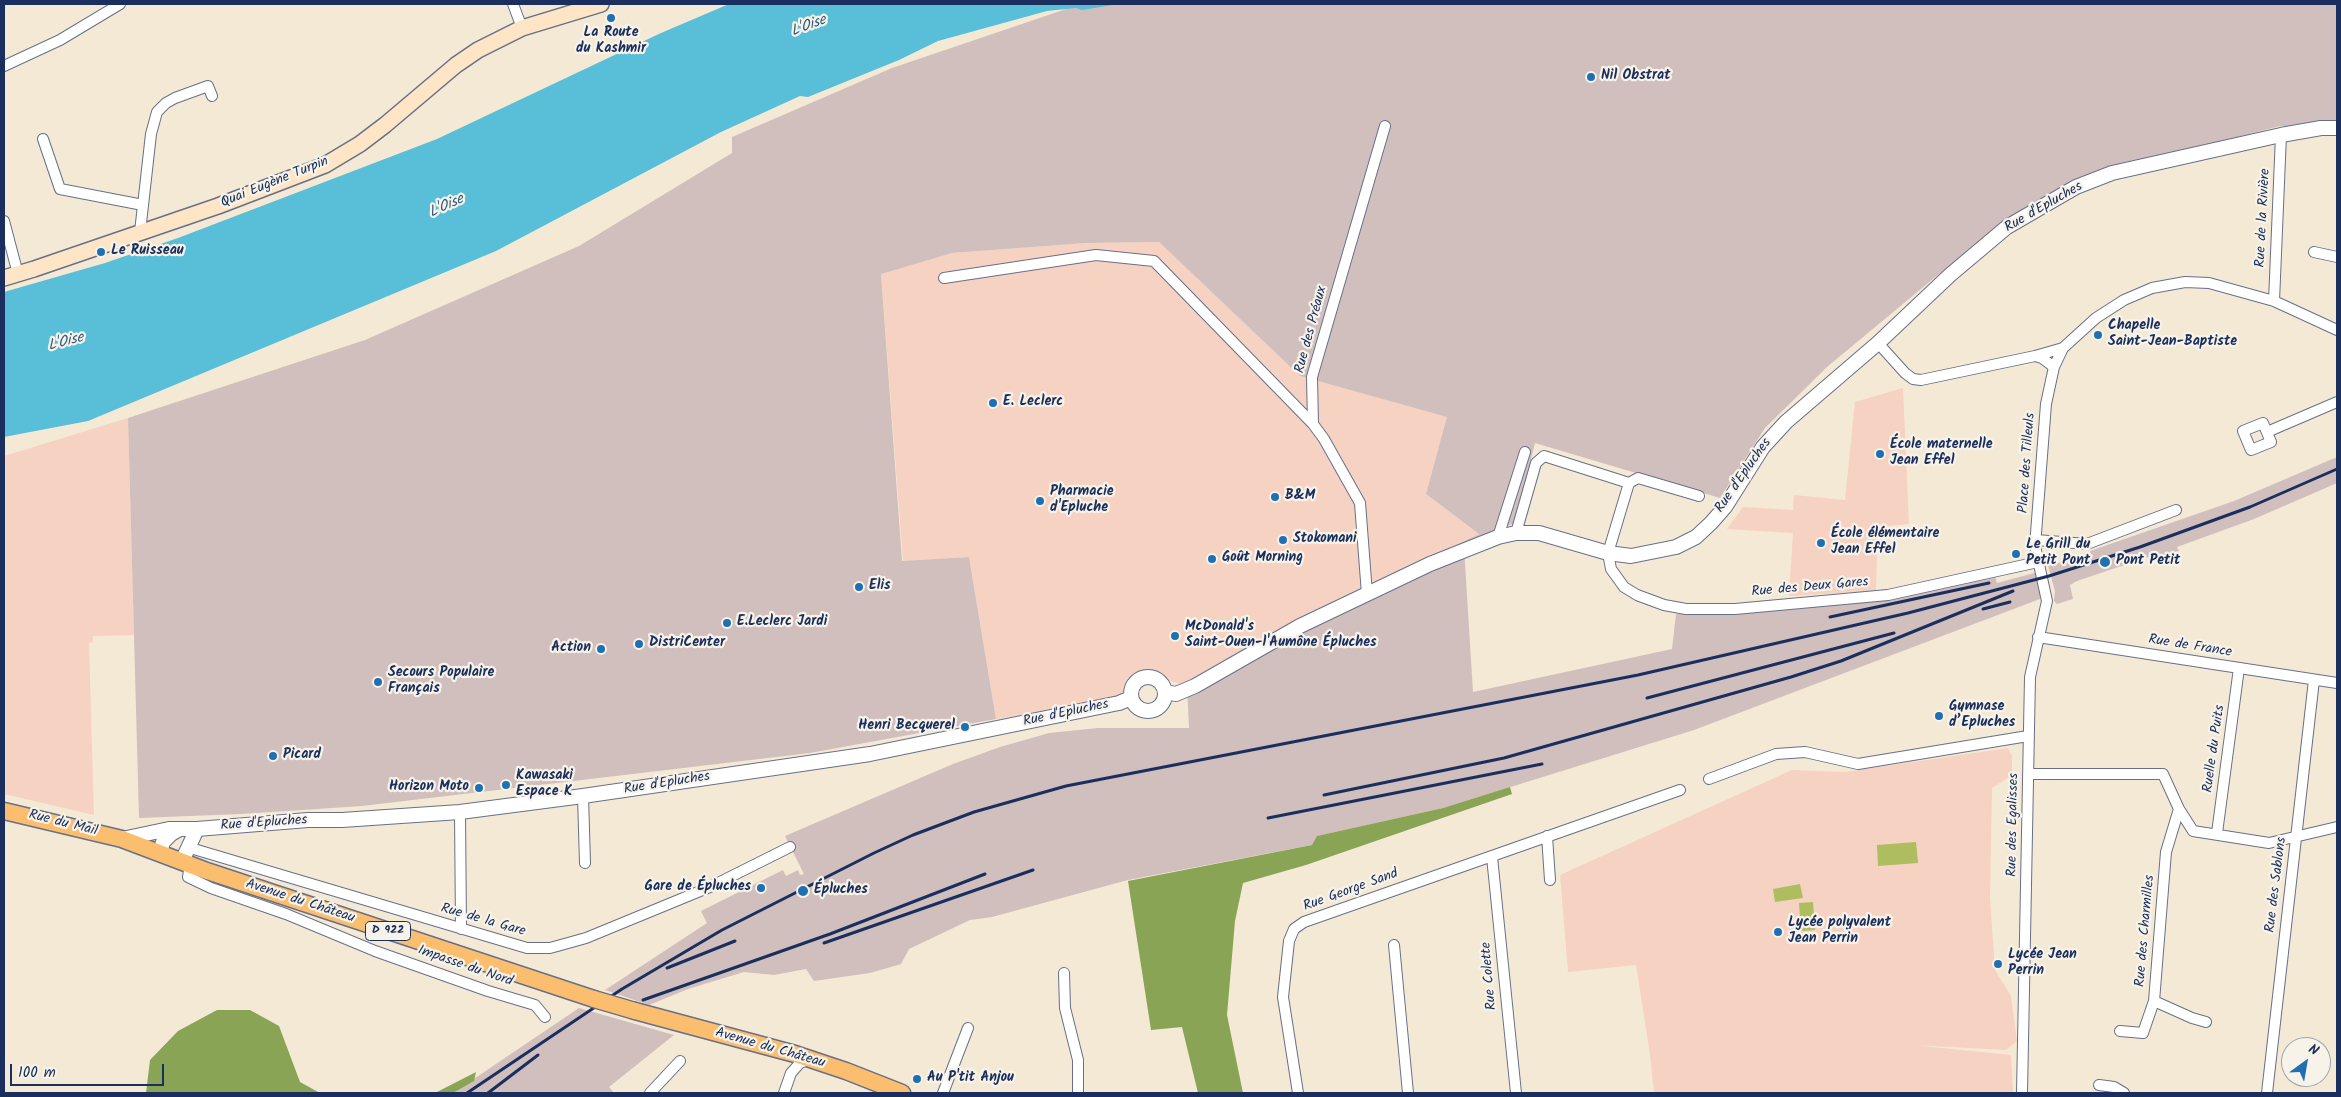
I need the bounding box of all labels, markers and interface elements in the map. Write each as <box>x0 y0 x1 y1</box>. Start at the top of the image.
marker: La Route du Kashmir <box>605 12 617 24</box>
water label: L'Oise <box>789 12 829 42</box>
place label: La Route du Kashmir <box>576 26 646 58</box>
place label: Nil Obstrat <box>1601 69 1671 85</box>
marker: Nil Obstrat <box>1585 71 1597 83</box>
street label: Quai Eugène Turpin <box>219 154 331 212</box>
street label: Rue de la Rivière <box>2253 168 2275 268</box>
street label: Rue d'Epluches <box>2002 179 2086 237</box>
water label: L'Oise <box>427 191 467 223</box>
place label: Le Ruisseau <box>111 244 184 260</box>
marker: Le Ruisseau <box>95 246 107 258</box>
street label: Rue des Préaux <box>1292 285 1332 375</box>
place label: Chapelle Saint-Jean-Baptiste <box>2108 319 2237 352</box>
marker: Chapelle Saint-Jean-Baptiste <box>2092 329 2104 341</box>
water label: L'Oise <box>46 330 86 356</box>
place label: E. Leclerc <box>1003 395 1063 411</box>
marker: E. Leclerc <box>987 397 999 409</box>
street label: Place des Tilleuls <box>2016 412 2040 514</box>
street label: Rue d'Epluches <box>1712 436 1776 516</box>
place label: École maternelle Jean Effel <box>1890 438 1993 471</box>
marker: École maternelle Jean Effel <box>1874 448 1886 460</box>
place label: Pharmacie d'Epluche <box>1050 485 1114 518</box>
place label: B&M <box>1285 489 1315 505</box>
marker: B&M <box>1269 491 1281 503</box>
marker: Pharmacie d'Epluche <box>1034 495 1046 507</box>
place label: École élémentaire Jean Effel <box>1831 527 1939 560</box>
place label: Stokomani <box>1293 532 1357 548</box>
marker: Stokomani <box>1277 534 1289 546</box>
marker: École élémentaire Jean Effel <box>1815 537 1827 549</box>
place label: Le Grill du Petit Pont <box>2026 538 2090 570</box>
marker: Le Grill du Petit Pont <box>2010 548 2022 560</box>
place label: Goût Morning <box>1222 551 1303 567</box>
marker: Goût Morning <box>1206 553 1218 565</box>
place label: Pont Petit <box>2116 554 2180 570</box>
marker: Pont Petit <box>2098 555 2112 569</box>
street label: Rue des Deux Gares <box>1751 575 1869 601</box>
place label: Elis <box>869 579 891 595</box>
marker: Elis <box>853 581 865 593</box>
place label: E.Leclerc Jardi <box>737 615 827 631</box>
marker: E.Leclerc Jardi <box>721 617 733 629</box>
place label: McDonald's Saint-Ouen-l'Aumône Épluches <box>1185 620 1377 652</box>
marker: McDonald's Saint-Ouen-l'Aumône Épluches <box>1169 630 1181 642</box>
street label: Rue de France <box>2147 632 2233 662</box>
place label: DistriCenter <box>649 636 725 652</box>
marker: DistriCenter <box>633 638 645 650</box>
place label: Action <box>551 641 591 657</box>
marker: Action <box>595 643 607 655</box>
place label: Secours Populaire Français <box>388 666 494 699</box>
marker: Secours Populaire Français <box>372 676 384 688</box>
street label: Rue d'Epluches <box>1022 697 1110 731</box>
place label: Gymnase d’Epluches <box>1949 700 2015 732</box>
street label: Ruelle du Puits <box>2201 704 2229 794</box>
marker: Gymnase d’Epluches <box>1933 710 1945 722</box>
place label: Henri Becquerel <box>858 719 955 735</box>
marker: Henri Becquerel <box>959 721 971 733</box>
place label: Picard <box>283 748 321 764</box>
marker: Picard <box>267 750 279 762</box>
place label: Kawasaki Espace K <box>516 769 573 802</box>
street label: Rue d'Epluches <box>623 769 711 799</box>
street label: Rue des Egalisses <box>2005 773 2023 877</box>
marker: Kawasaki Espace K <box>500 779 512 791</box>
place label: Horizon Moto <box>389 780 469 796</box>
marker: Horizon Moto <box>473 782 485 794</box>
street label: Rue du Mail <box>27 807 99 841</box>
street label: Rue d'Epluches <box>220 813 308 835</box>
street label: Rue des Sablons <box>2263 836 2291 934</box>
street label: Rue George Sand <box>1301 866 1401 916</box>
street label: Rue des Charmilles <box>2133 874 2159 988</box>
street label: Avenue du Château <box>243 876 357 928</box>
place label: Gare de Épluches <box>645 880 751 896</box>
marker: Gare de Épluches <box>755 882 767 894</box>
place label: Épluches <box>814 883 868 899</box>
marker: Épluches <box>796 884 810 898</box>
street label: Rue de la Gare <box>439 901 527 941</box>
place label: Lycée polyvalent Jean Perrin <box>1788 916 1891 949</box>
road number: D 922 <box>366 921 410 940</box>
marker: Lycée polyvalent Jean Perrin <box>1772 926 1784 938</box>
street label: Rue Colette <box>1479 941 1501 1011</box>
street label: Impasse du Nord <box>415 943 515 991</box>
place label: Lycée Jean Perrin <box>2008 948 2077 980</box>
marker: Lycée Jean Perrin <box>1992 958 2004 970</box>
street label: Avenue du Château <box>713 1025 827 1073</box>
north arrow <box>2281 1037 2331 1087</box>
text: N <box>2304 1038 2323 1062</box>
scale bar <box>12 1054 166 1086</box>
text: 100 m <box>18 1061 56 1085</box>
place label: Au P'tit Anjou <box>927 1071 1014 1087</box>
marker: Au P'tit Anjou <box>911 1073 923 1085</box>

